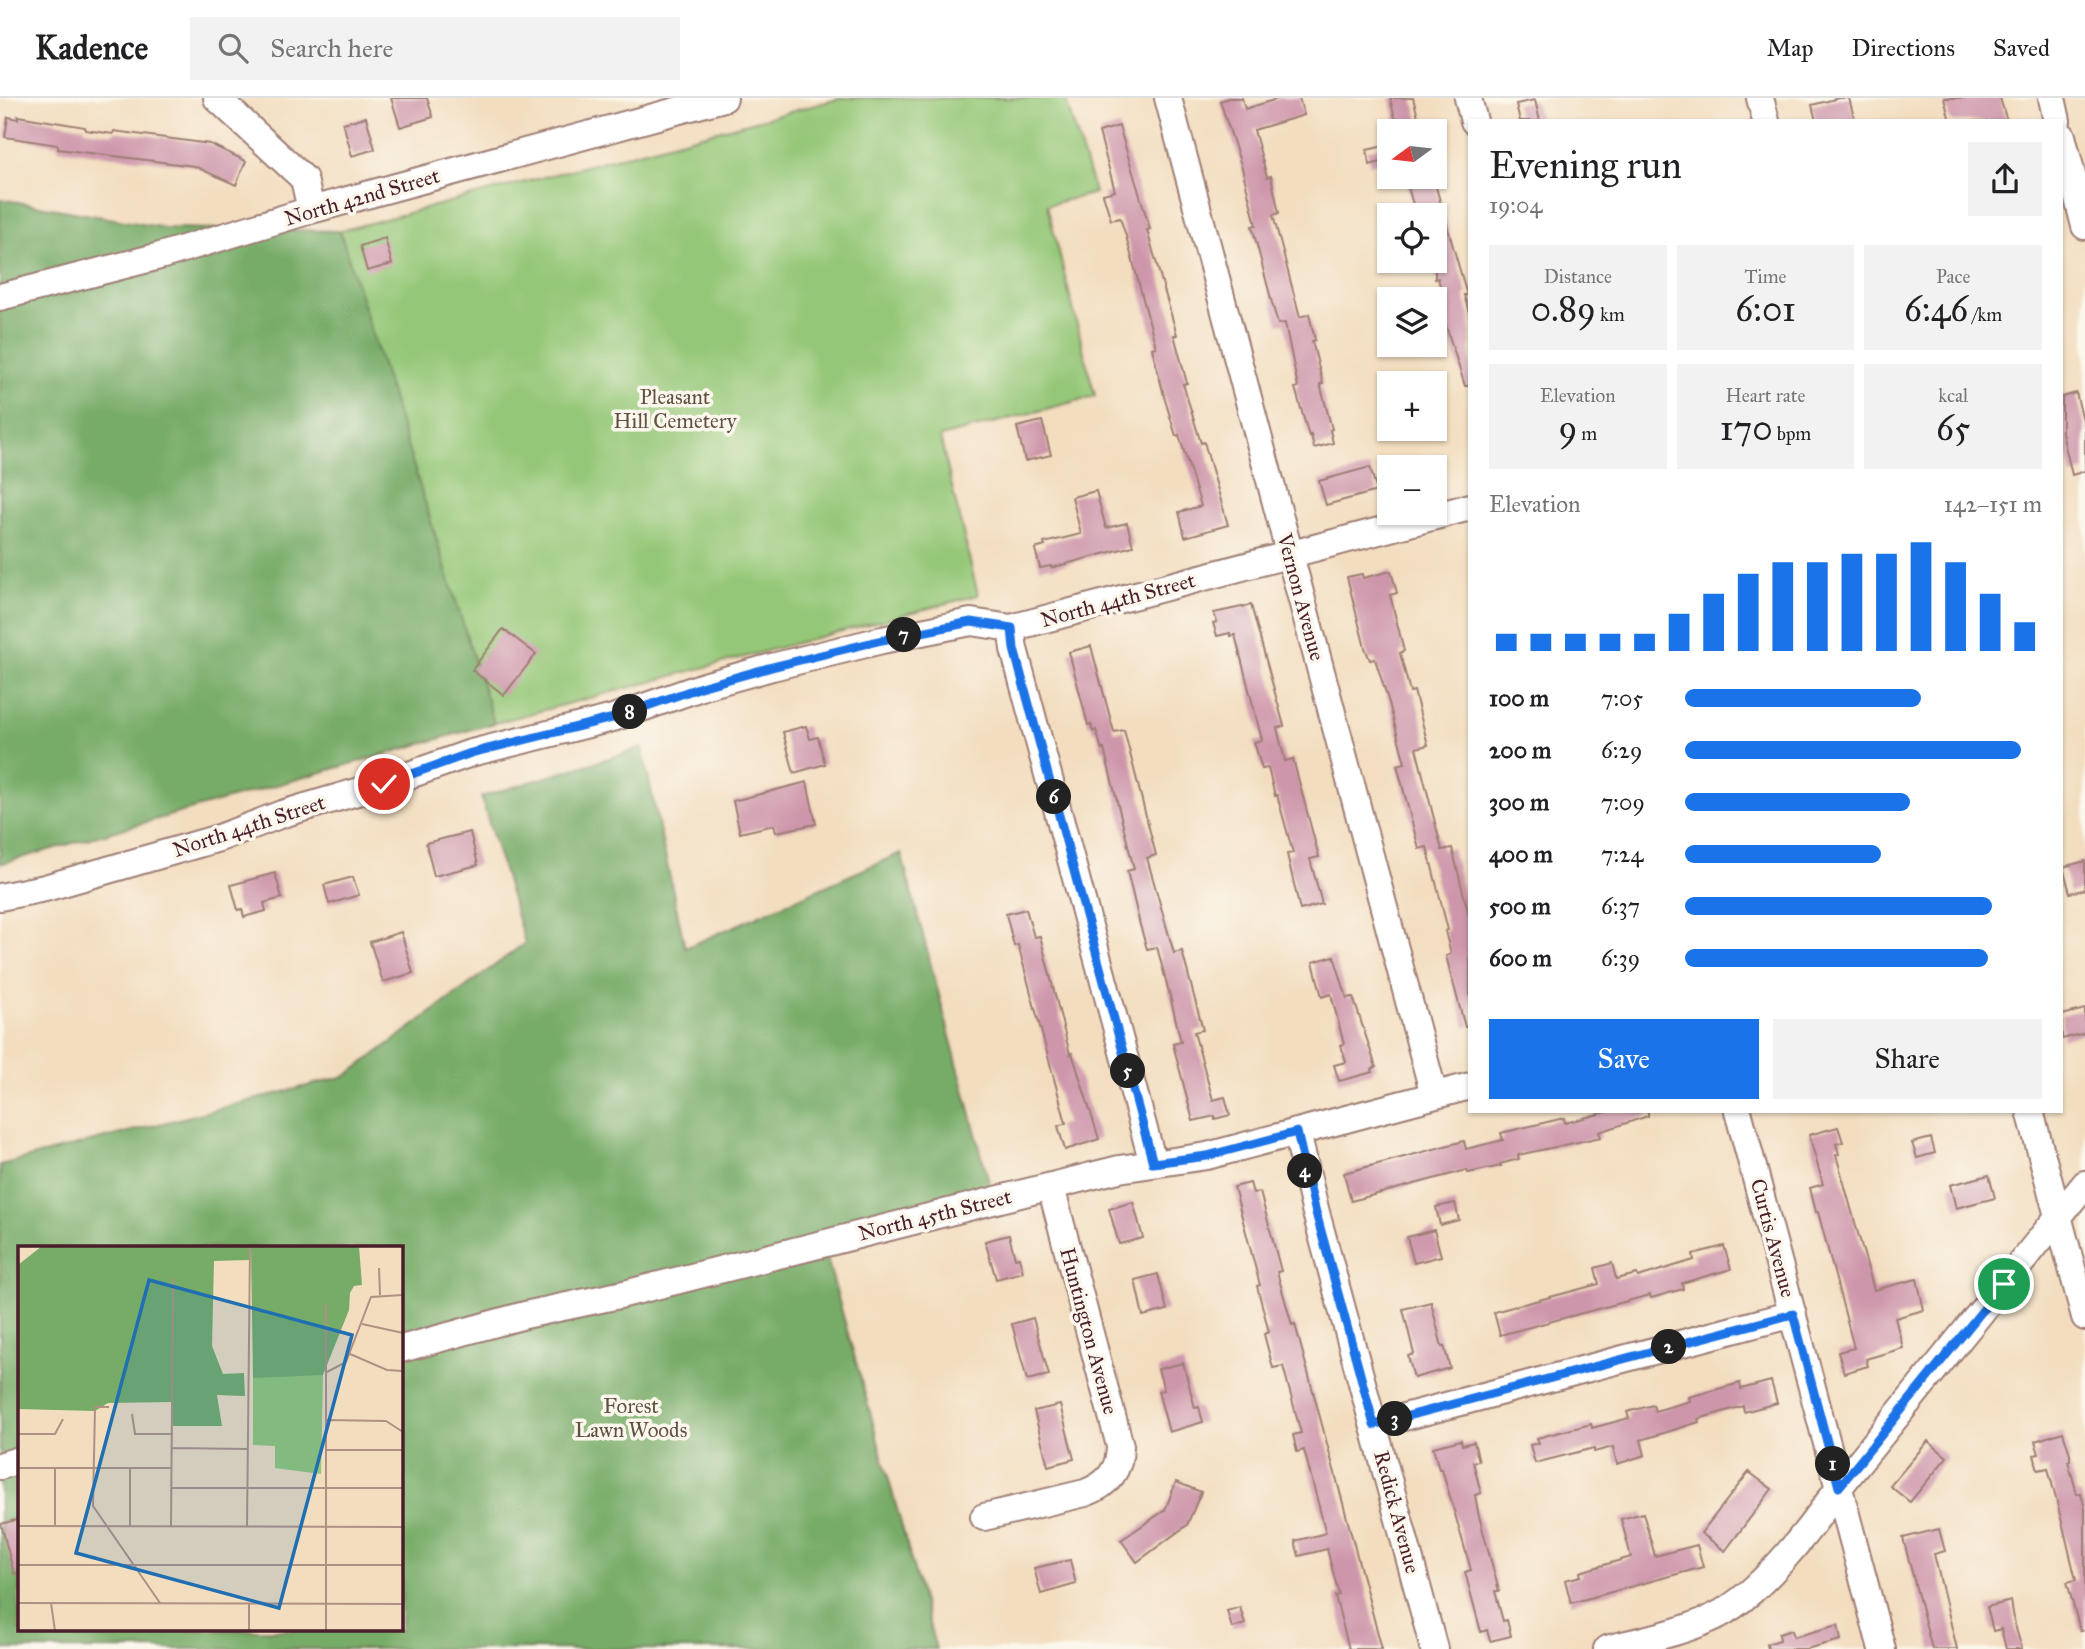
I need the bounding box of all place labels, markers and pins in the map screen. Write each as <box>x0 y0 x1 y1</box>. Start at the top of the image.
pin: 7 <box>886 618 922 652</box>
pin: 8 <box>612 694 648 730</box>
pin <box>354 754 414 814</box>
pin: 6 <box>1036 780 1072 814</box>
pin: 5 <box>1110 1054 1146 1088</box>
pin: 4 <box>1288 1154 1322 1188</box>
pin <box>1974 1254 2034 1314</box>
pin: 2 <box>1652 1330 1686 1364</box>
pin: 3 <box>1378 1402 1412 1436</box>
pin: 1 <box>1815 1446 1850 1482</box>

